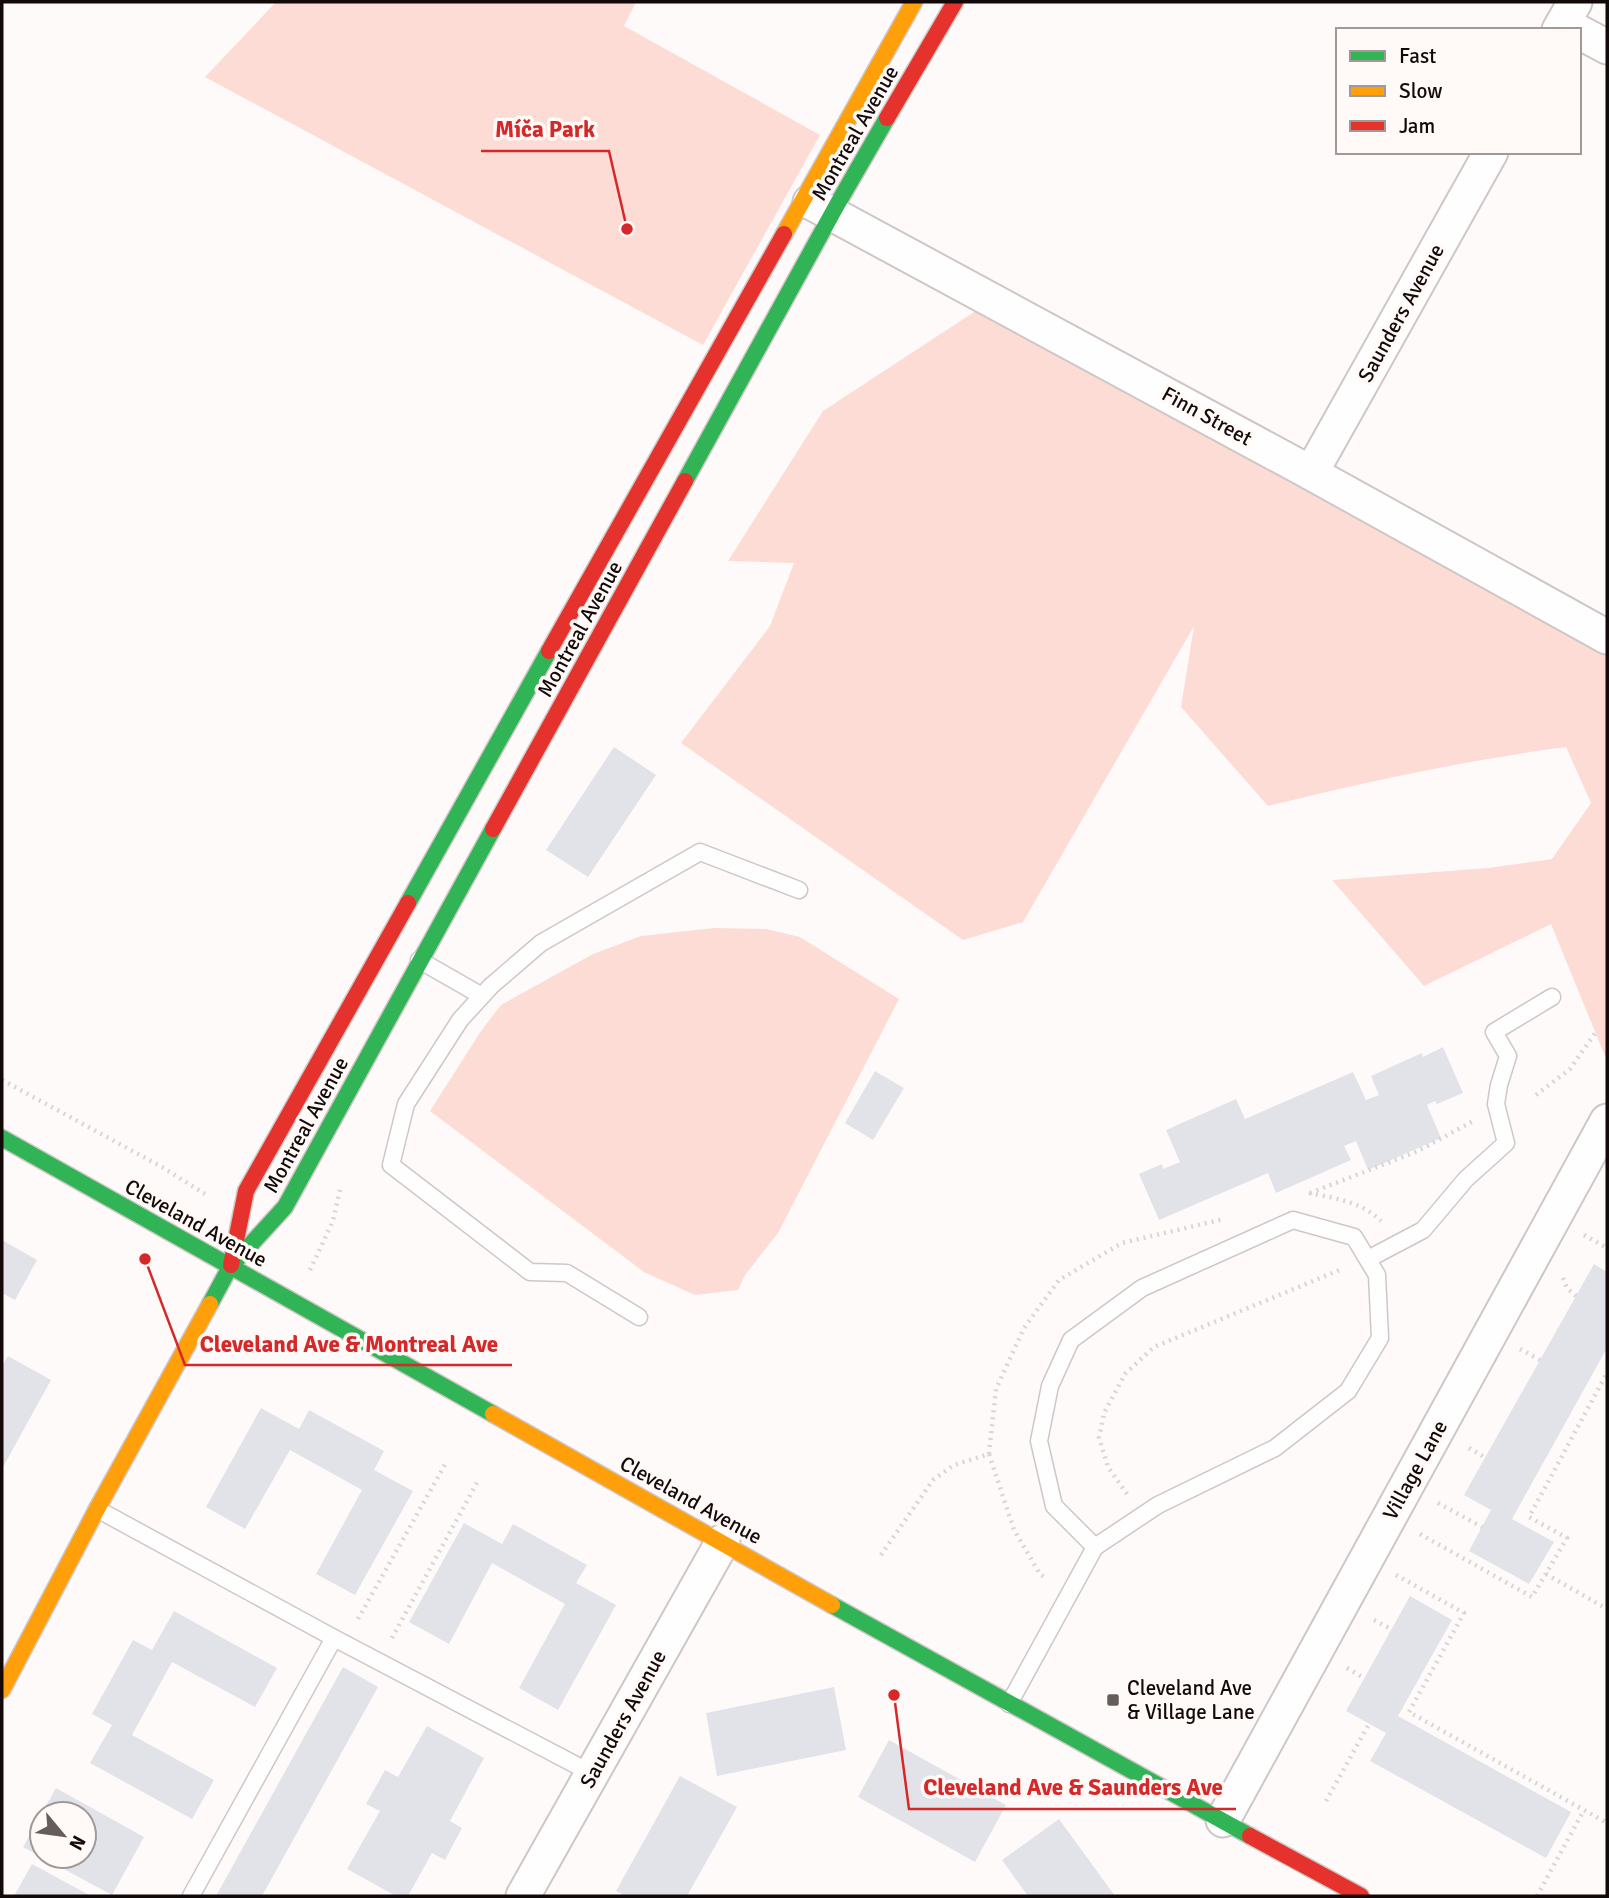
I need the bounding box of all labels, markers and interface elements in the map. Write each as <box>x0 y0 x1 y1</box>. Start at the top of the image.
legend <box>1336 28 1581 154</box>
text: Fast <box>1399 43 1436 69</box>
street label: Montreal Avenue <box>806 61 904 205</box>
text: Slow <box>1399 78 1443 104</box>
callout: Míča Park <box>481 107 609 151</box>
text: Jam <box>1399 113 1435 139</box>
text: Míča Park <box>495 115 595 144</box>
street label: Saunders Avenue <box>1352 239 1450 387</box>
street label: Finn Street <box>1157 381 1257 451</box>
street label: Montreal Avenue <box>532 556 628 702</box>
street label: Montreal Avenue <box>258 1052 354 1198</box>
street label: Cleveland Avenue <box>120 1173 272 1273</box>
callout: Cleveland Ave & Montreal Ave <box>185 1321 512 1365</box>
text: Cleveland Ave & Montreal Ave <box>200 1330 498 1359</box>
street label: Village Lane <box>1377 1416 1453 1524</box>
street label: Cleveland Avenue <box>615 1450 767 1550</box>
street label: Saunders Avenue <box>574 1645 672 1793</box>
place label: Cleveland Ave & Village Lane <box>1127 1675 1255 1725</box>
marker: Cleveland Ave & Village Lane <box>1105 1692 1121 1708</box>
callout: Cleveland Ave & Saunders Ave <box>909 1765 1236 1809</box>
text: Cleveland Ave & Saunders Ave <box>923 1773 1223 1802</box>
north arrow <box>28 1800 98 1870</box>
text: N <box>63 1831 91 1854</box>

